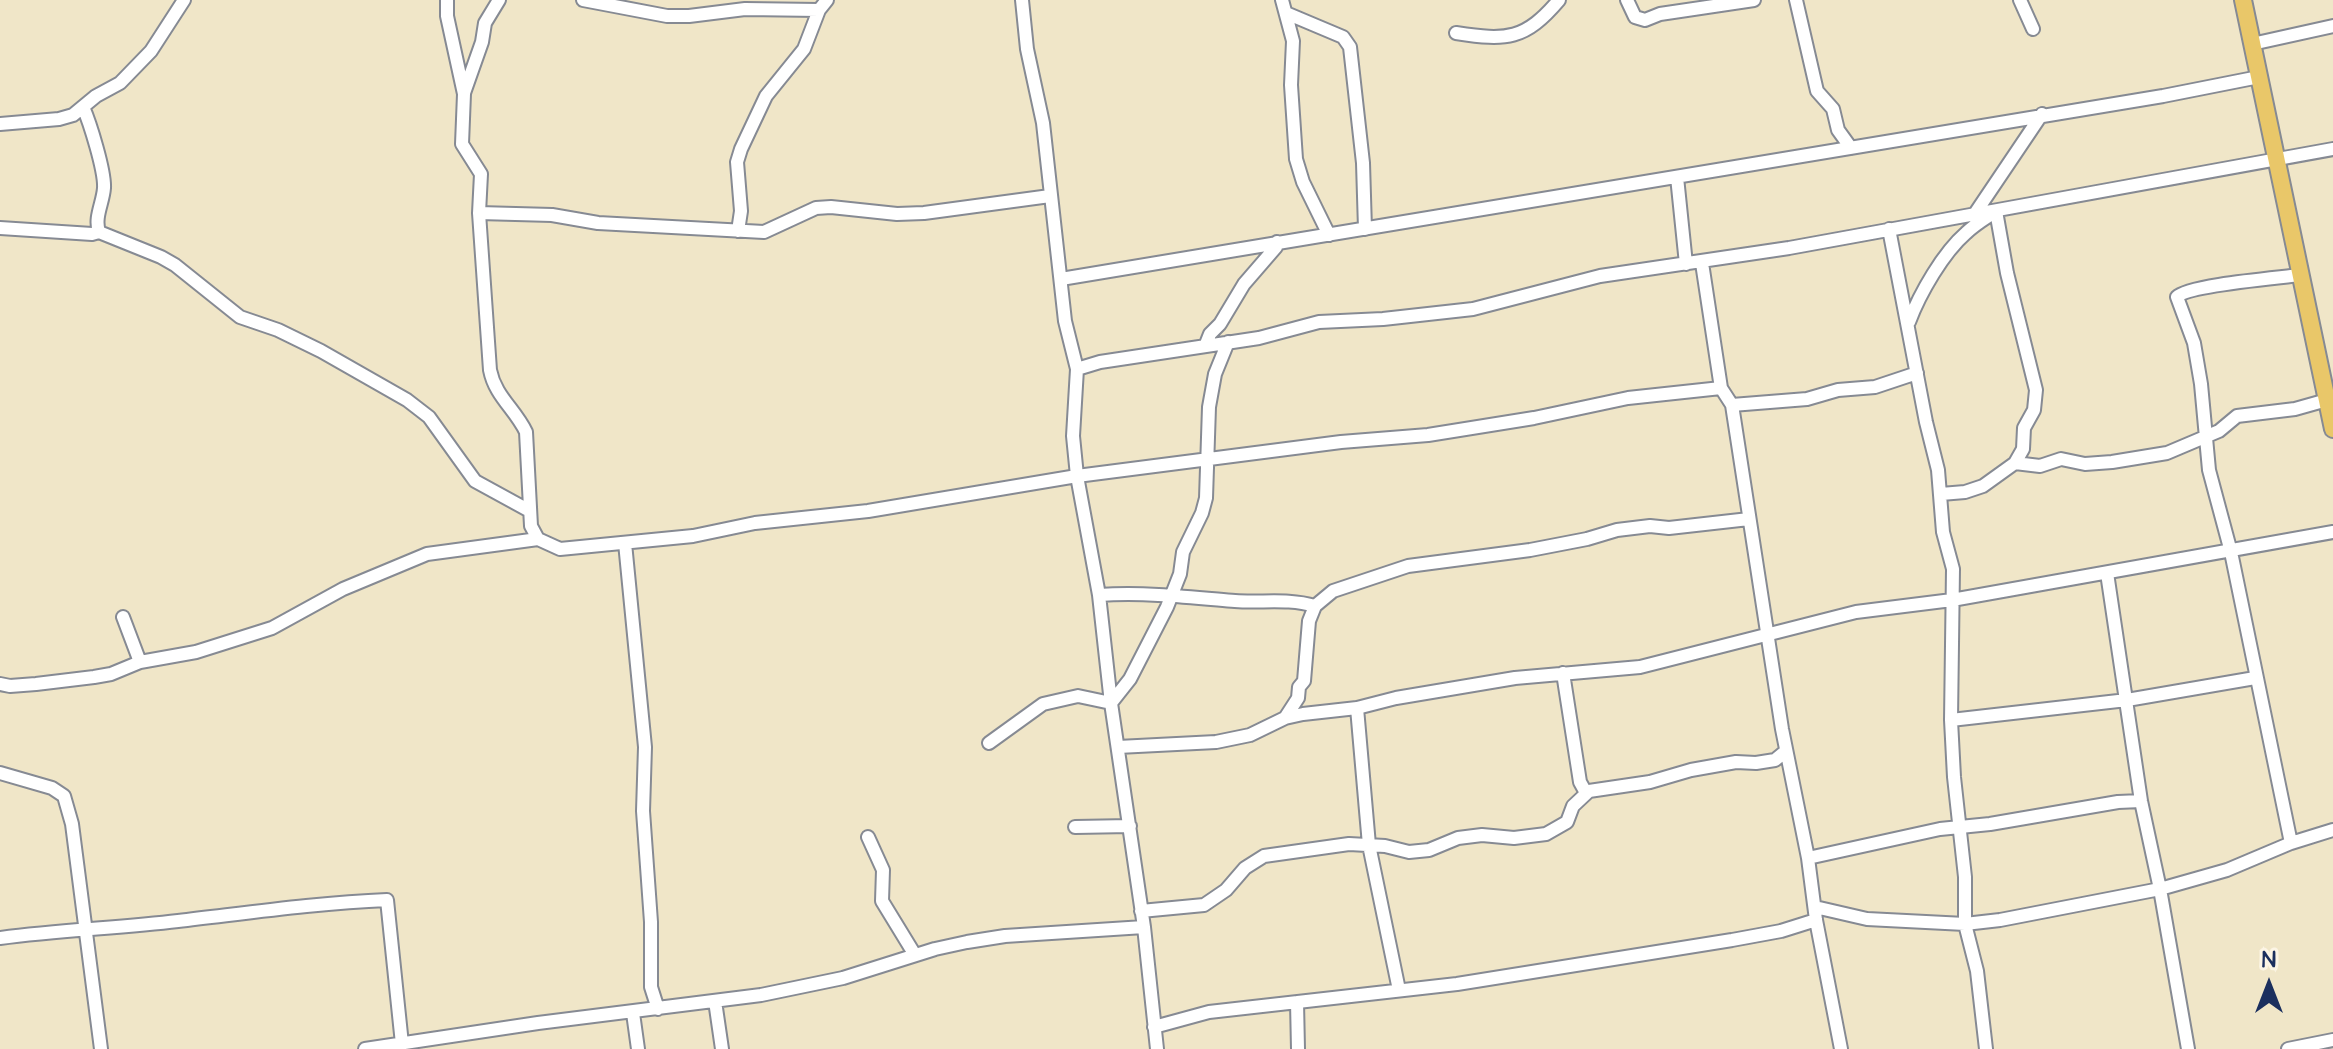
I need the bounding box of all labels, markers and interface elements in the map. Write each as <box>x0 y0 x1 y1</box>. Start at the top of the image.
north arrow <box>2229 945 2309 1025</box>
text: N <box>2262 945 2276 976</box>

